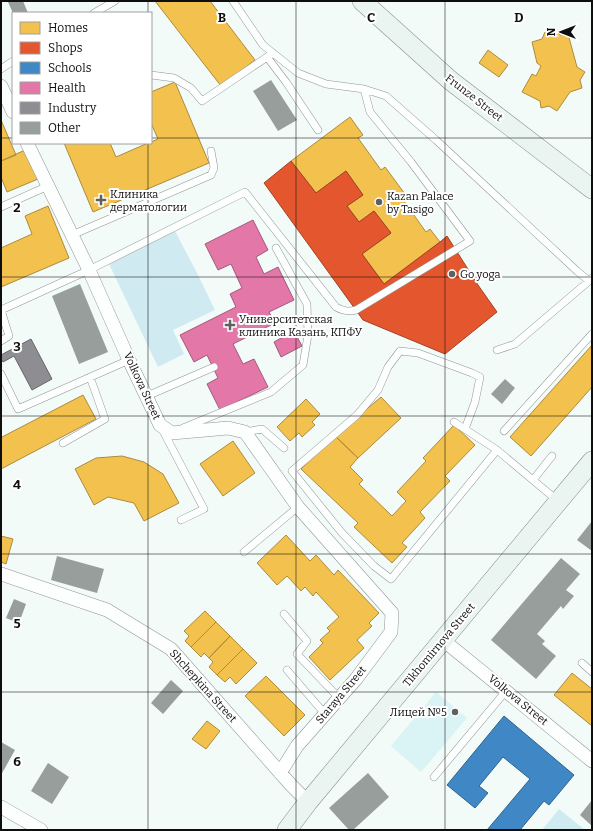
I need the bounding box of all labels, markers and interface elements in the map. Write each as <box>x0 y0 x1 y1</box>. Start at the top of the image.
text: B <box>218 10 226 25</box>
text: C <box>367 10 375 25</box>
text: D <box>514 10 524 25</box>
legend <box>12 12 152 144</box>
north arrow <box>541 12 581 52</box>
text: Homes <box>48 21 88 35</box>
text: N <box>545 27 558 36</box>
text: Shops <box>48 41 83 55</box>
text: Schools <box>48 61 92 75</box>
street label: Frunze Street <box>443 72 505 124</box>
text: Health <box>48 81 86 95</box>
text: Industry <box>48 101 97 115</box>
text: Other <box>48 121 81 135</box>
place label: Клиника дерматологии <box>110 188 187 214</box>
place label: Kazan Palace by Tasigo <box>387 190 454 216</box>
marker: Клиника дерматологии <box>95 194 107 206</box>
marker: Kazan Palace by Tasigo <box>374 197 384 207</box>
text: 2 <box>13 200 21 215</box>
place label: Go yoga <box>460 268 501 281</box>
marker: Go yoga <box>447 269 457 279</box>
place label: Университетская клиника Казань, КПФУ <box>239 313 363 339</box>
marker: Университетская клиника Казань, КПФУ <box>224 319 236 331</box>
text: 3 <box>13 339 21 354</box>
street label: Volkova Street <box>121 350 163 422</box>
text: 4 <box>13 477 21 492</box>
street label: Tikhomirnova Street <box>400 601 478 689</box>
text: 5 <box>13 616 21 631</box>
street label: Shchepkina Street <box>167 647 239 725</box>
street label: Staraya Street <box>313 663 369 727</box>
street label: Volkova Street <box>485 672 551 728</box>
place label: Лицей №5 <box>390 706 447 719</box>
marker: Лицей №5 <box>450 707 460 717</box>
text: 6 <box>13 754 21 769</box>

